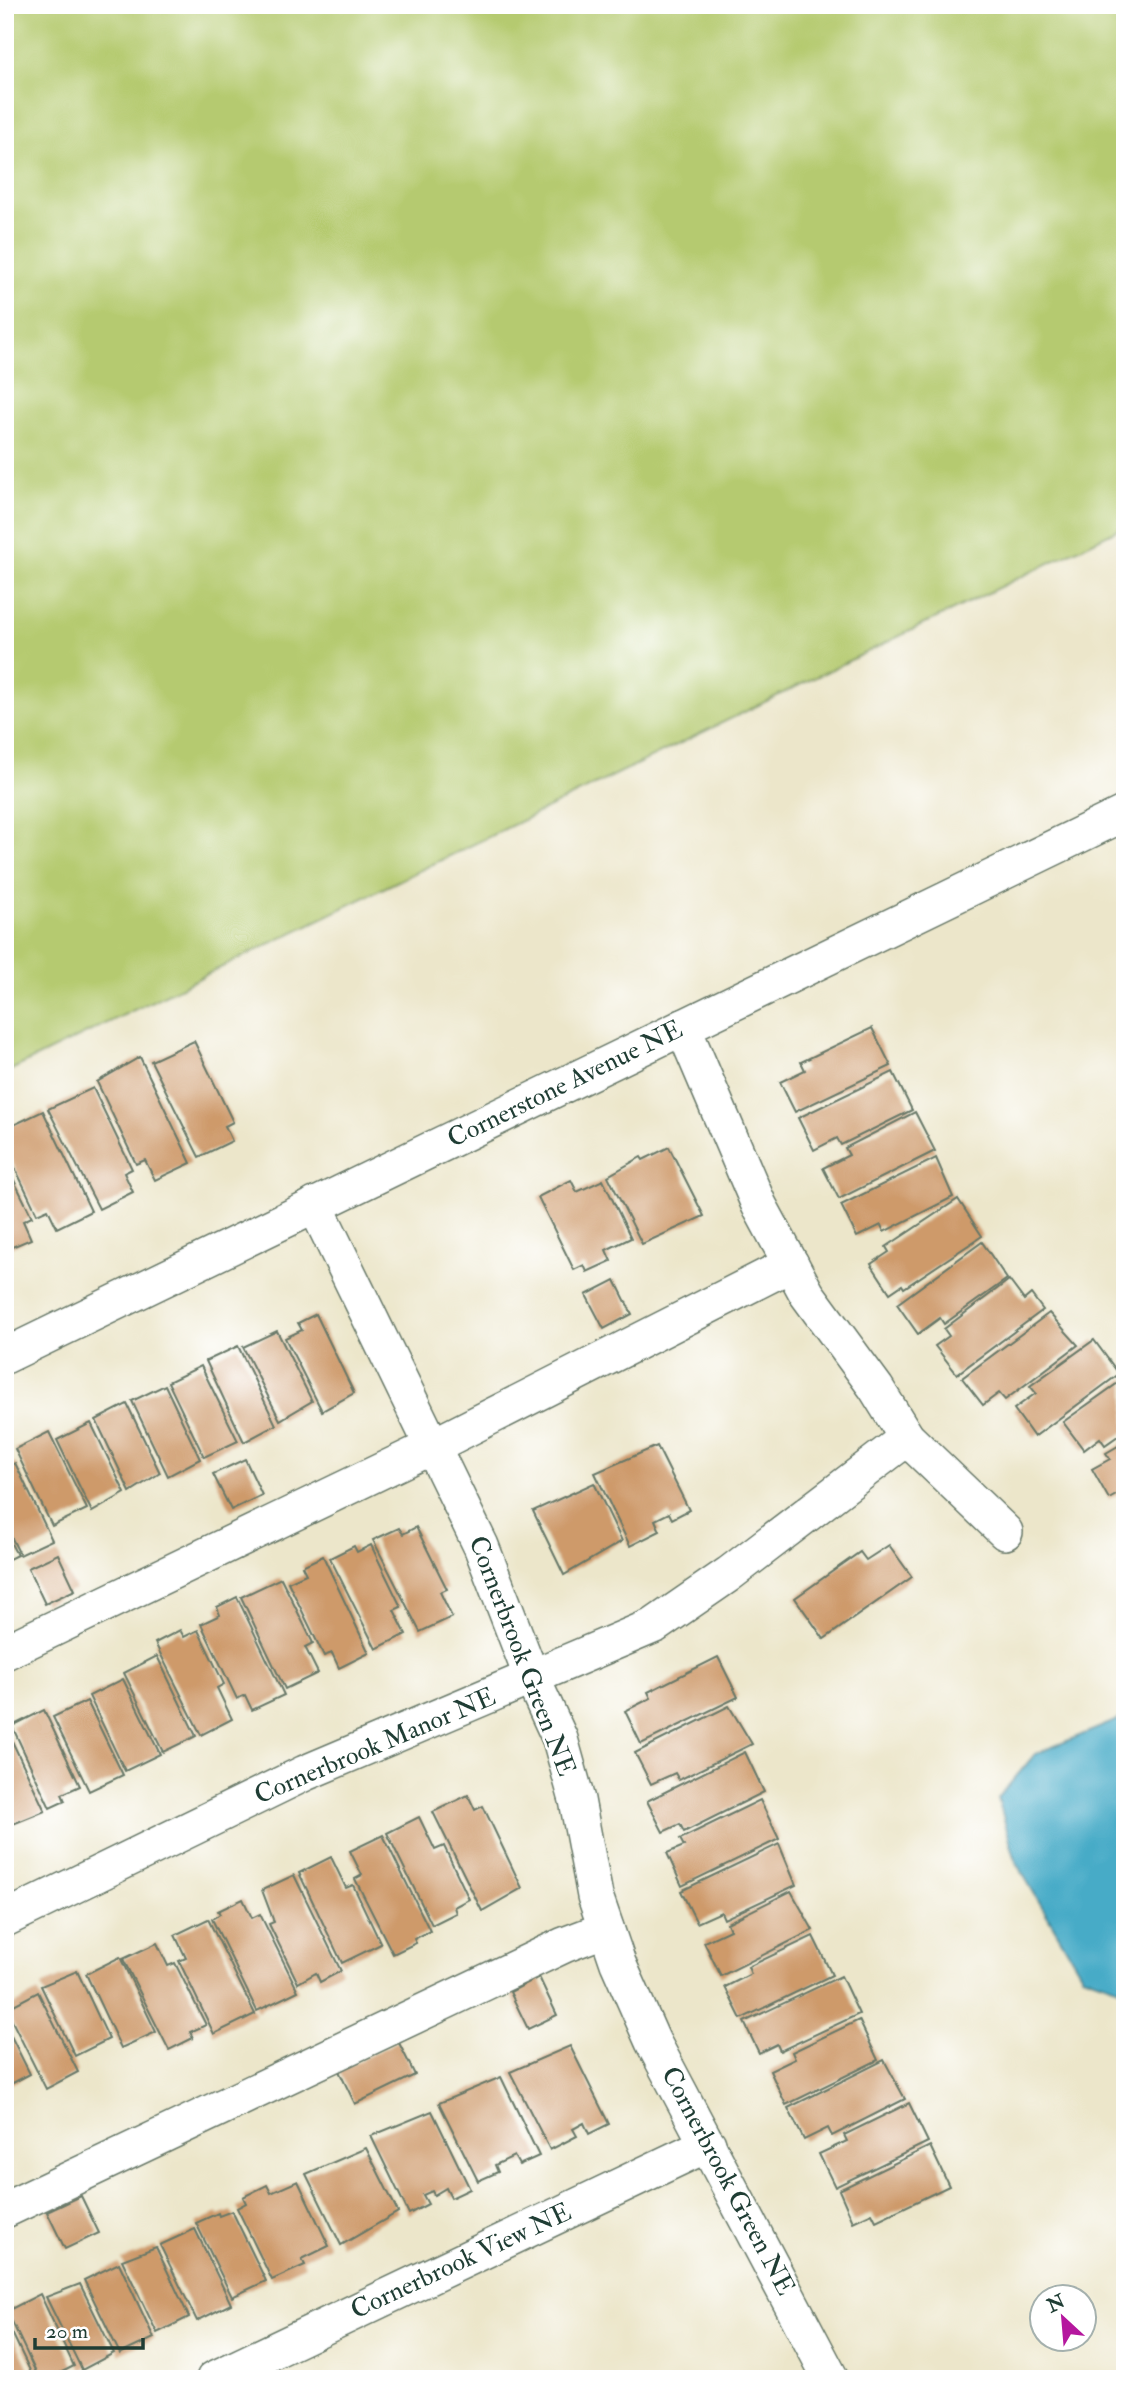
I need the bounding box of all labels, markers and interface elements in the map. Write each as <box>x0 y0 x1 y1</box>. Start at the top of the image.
street label: Cornerstone Avenue NE <box>442 1013 688 1155</box>
street label: Cornerbrook Green NE <box>461 1532 583 1780</box>
street label: Cornerbrook Manor NE <box>250 1681 500 1811</box>
street label: Cornerbrook Green NE <box>654 2061 802 2301</box>
street label: Cornerbrook View NE <box>346 2196 576 2326</box>
north arrow <box>1028 2282 1098 2352</box>
text: N <box>1042 2289 1070 2319</box>
scale bar <box>35 2307 144 2351</box>
text: 20 m <box>46 2318 88 2345</box>

